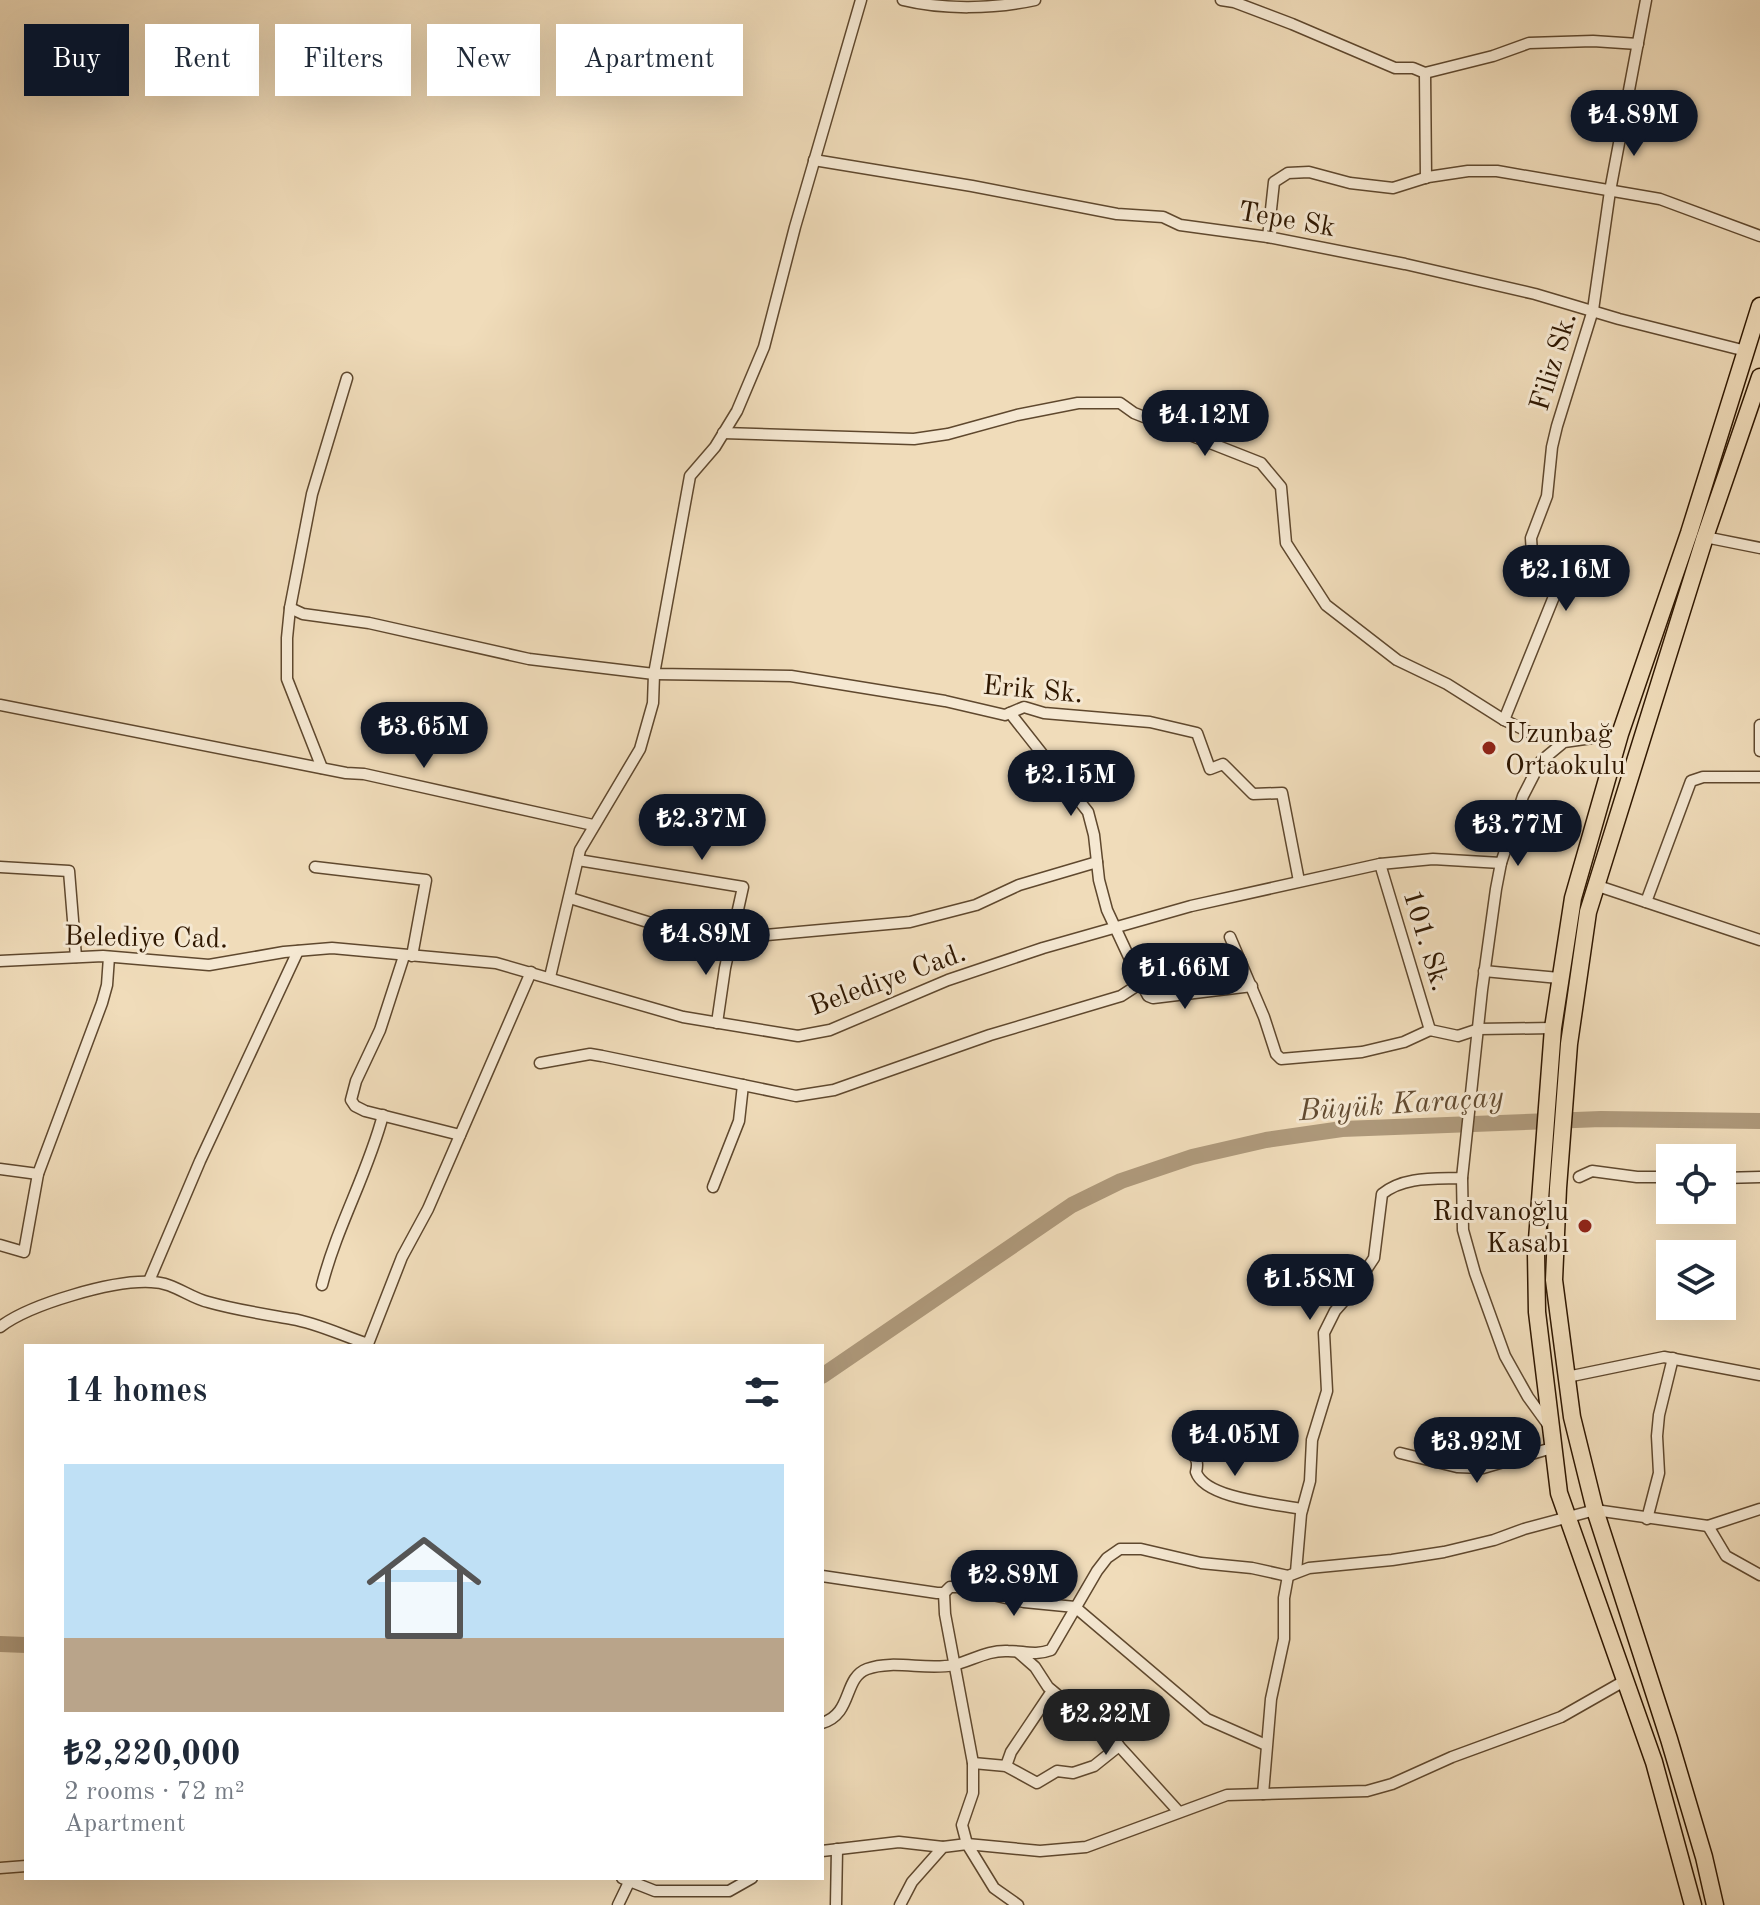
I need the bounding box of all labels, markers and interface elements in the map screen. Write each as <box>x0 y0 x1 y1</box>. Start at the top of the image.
chip: Buy <box>24 24 129 96</box>
chip: Rent <box>145 24 259 96</box>
chip: Filters <box>275 24 411 96</box>
chip: New <box>427 24 540 96</box>
chip: Apartment <box>556 24 743 96</box>
pin: ₺4.89M <box>1569 90 1699 158</box>
text: ₺4.89M <box>1589 103 1679 129</box>
street label: Tepe Sk <box>1236 199 1337 243</box>
street label: Filiz Sk. <box>1527 309 1583 415</box>
pin: ₺4.12M <box>1140 390 1270 458</box>
text: ₺4.12M <box>1160 403 1250 429</box>
pin: ₺2.16M <box>1501 545 1631 613</box>
text: ₺2.16M <box>1521 558 1611 584</box>
street label: Erik Sk. <box>981 673 1084 709</box>
pin: ₺3.65M <box>359 702 489 770</box>
text: ₺3.65M <box>379 715 469 741</box>
place label: Uzunbağ Ortaokulu <box>1505 721 1626 781</box>
marker: Uzunbağ Ortaokulu <box>1480 739 1498 757</box>
pin: ₺2.15M <box>1006 750 1136 818</box>
text: ₺2.15M <box>1026 763 1116 789</box>
pin: ₺2.37M <box>637 794 767 862</box>
pin: ₺3.77M <box>1453 800 1583 868</box>
text: ₺2.37M <box>657 807 747 833</box>
text: ₺3.77M <box>1473 813 1563 839</box>
street label: 101. Sk. <box>1397 887 1454 995</box>
pin: ₺4.89M <box>641 909 771 977</box>
text: ₺4.89M <box>661 922 751 948</box>
street label: Belediye Cad. <box>64 924 228 954</box>
street label: Belediye Cad. <box>806 940 970 1022</box>
pin: ₺1.66M <box>1120 943 1250 1011</box>
text: ₺1.66M <box>1140 956 1230 982</box>
water label: Büyük Karaçay <box>1297 1083 1505 1127</box>
map controls <box>1656 1144 1736 1320</box>
button: locate <box>1656 1144 1736 1224</box>
place label: Rıdvanoğlu Kasabı <box>1432 1199 1569 1259</box>
marker: Rıdvanoğlu Kasabı <box>1576 1217 1594 1235</box>
button: layers <box>1656 1240 1736 1320</box>
pin: ₺1.58M <box>1245 1254 1375 1322</box>
text: ₺1.58M <box>1265 1267 1355 1293</box>
icon: filters <box>740 1370 784 1414</box>
text: 14 homes <box>64 1375 207 1409</box>
pin: ₺4.05M <box>1170 1410 1300 1478</box>
pin: ₺3.92M <box>1412 1417 1542 1485</box>
text: ₺4.05M <box>1190 1423 1280 1449</box>
text: ₺3.92M <box>1432 1430 1522 1456</box>
icon: home <box>352 1516 496 1660</box>
pin: ₺2.89M <box>949 1550 1079 1618</box>
text: ₺2.89M <box>969 1563 1059 1589</box>
pin: ₺2.22M <box>1041 1689 1171 1757</box>
text: ₺2.22M <box>1061 1702 1151 1728</box>
text: ₺2,220,000 <box>64 1738 241 1772</box>
text: 2 rooms · 72 m² <box>64 1779 245 1805</box>
text: Apartment <box>64 1811 186 1837</box>

